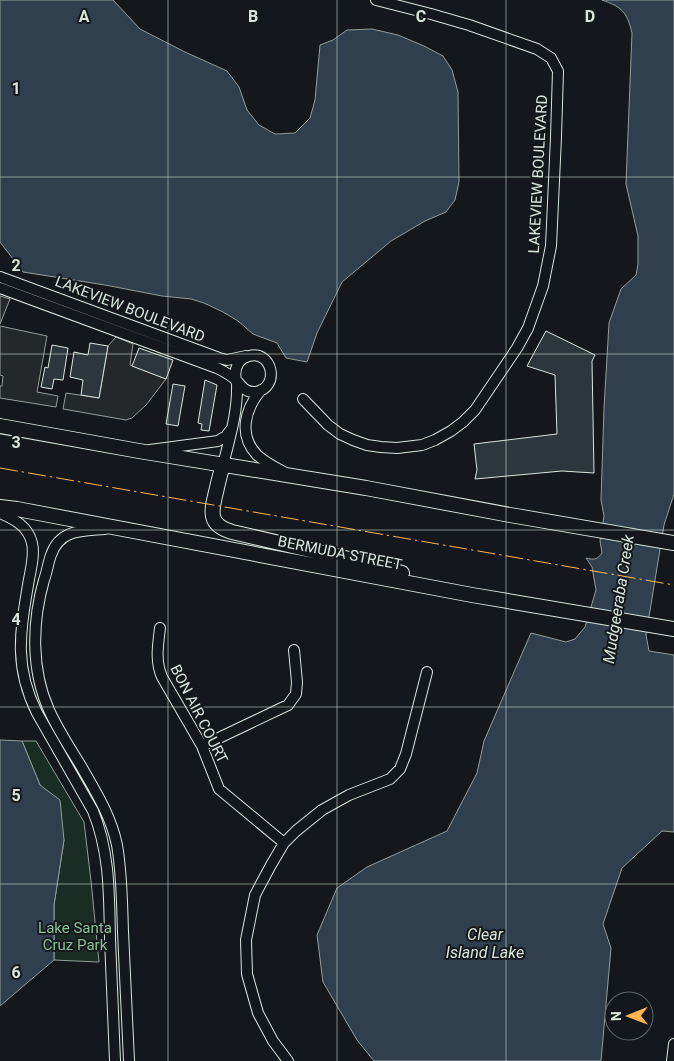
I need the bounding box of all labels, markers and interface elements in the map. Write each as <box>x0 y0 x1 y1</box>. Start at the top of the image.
text: A <box>79 7 90 26</box>
text: B <box>248 7 258 26</box>
text: C <box>416 7 426 26</box>
text: D <box>585 7 595 26</box>
text: 1 <box>11 79 21 98</box>
street label: LAKEVIEW BOULEVARD <box>525 94 551 254</box>
text: 2 <box>11 256 21 275</box>
street label: LAKEVIEW BOULEVARD <box>53 272 207 346</box>
text: 3 <box>11 433 21 452</box>
street label: BERMUDA STREET <box>276 532 404 574</box>
water label: Mudgeeraba Creek <box>599 532 638 665</box>
text: 4 <box>11 610 21 629</box>
street label: BON AIR COURT <box>166 662 232 766</box>
text: 5 <box>11 786 21 805</box>
park label: Lake Santa Cruz Park <box>38 919 112 954</box>
water label: Clear Island Lake <box>446 925 524 962</box>
text: 6 <box>11 963 21 982</box>
north arrow <box>604 991 654 1041</box>
text: N <box>608 1011 624 1021</box>

